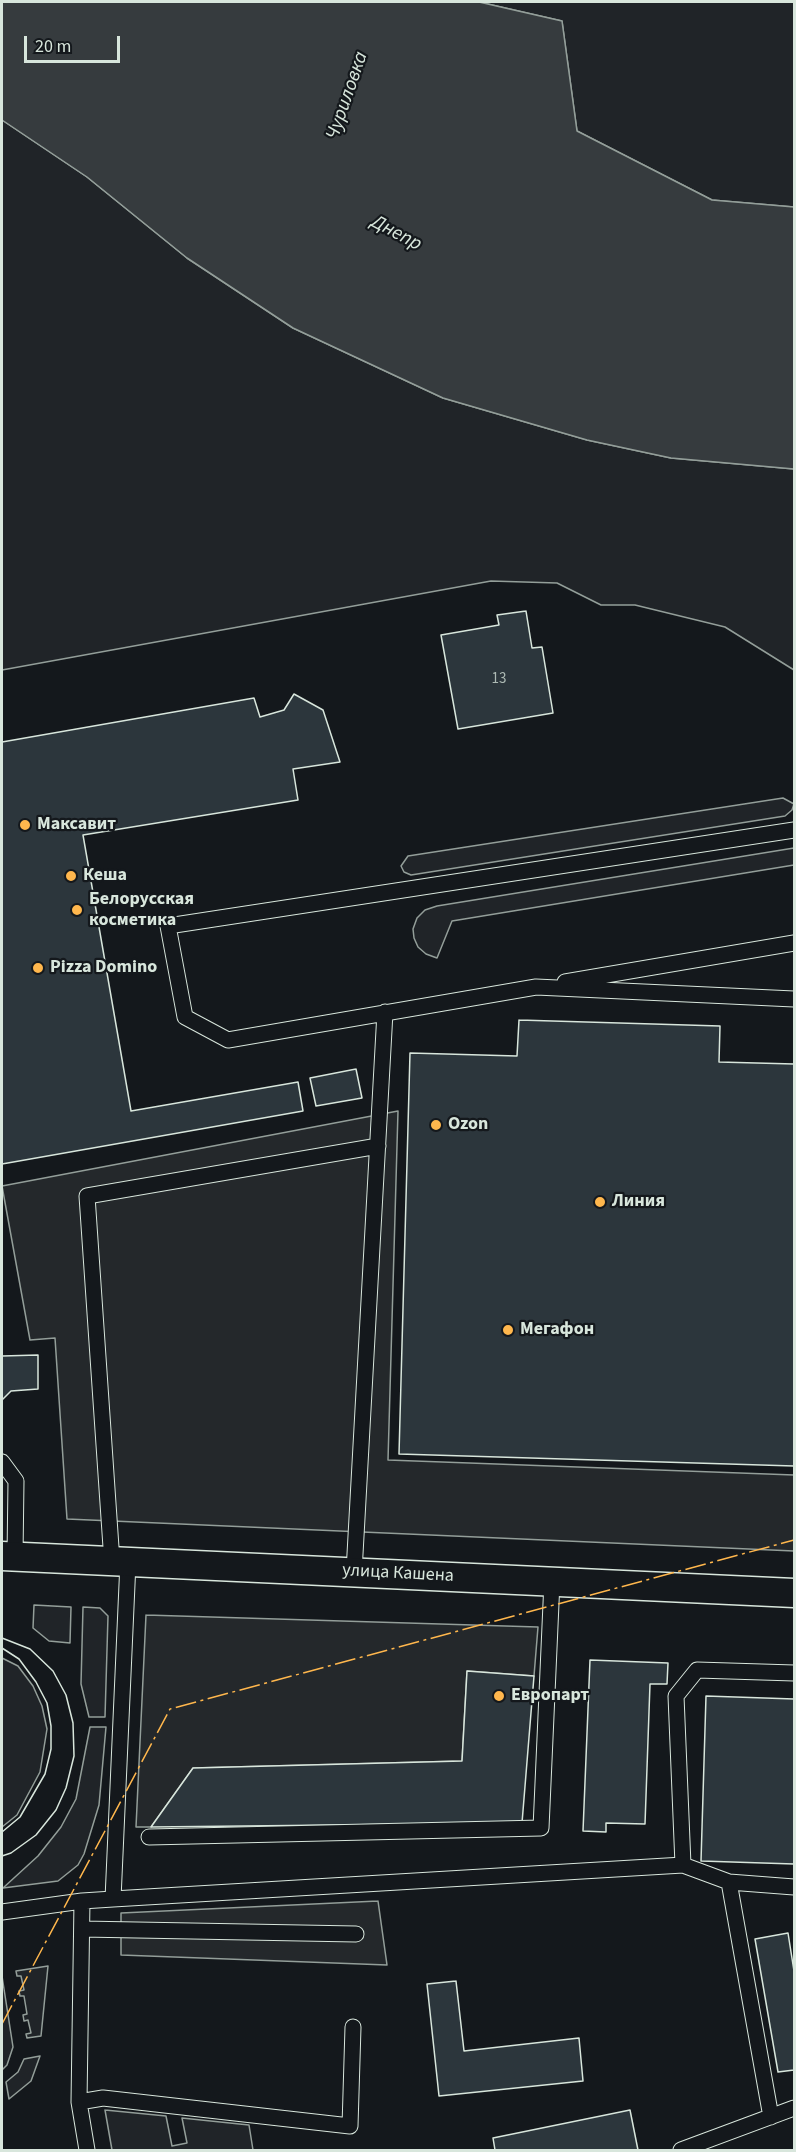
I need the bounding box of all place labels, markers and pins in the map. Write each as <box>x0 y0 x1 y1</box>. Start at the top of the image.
place label: Максавит <box>37 814 116 836</box>
marker: Максавит <box>18 818 32 832</box>
place label: Кеша <box>83 865 127 887</box>
marker: Кеша <box>64 869 78 883</box>
place label: Белорусская косметика <box>89 889 194 932</box>
marker: Белорусская косметика <box>70 903 84 917</box>
place label: Pizza Domino <box>50 957 157 979</box>
marker: Pizza Domino <box>31 961 45 975</box>
place label: Ozon <box>448 1114 488 1136</box>
marker: Ozon <box>429 1118 443 1132</box>
place label: Линия <box>612 1191 665 1213</box>
marker: Линия <box>593 1195 607 1209</box>
place label: Мегафон <box>520 1319 594 1341</box>
marker: Мегафон <box>501 1323 515 1337</box>
place label: Европарт <box>511 1685 589 1707</box>
marker: Европарт <box>492 1689 506 1703</box>

